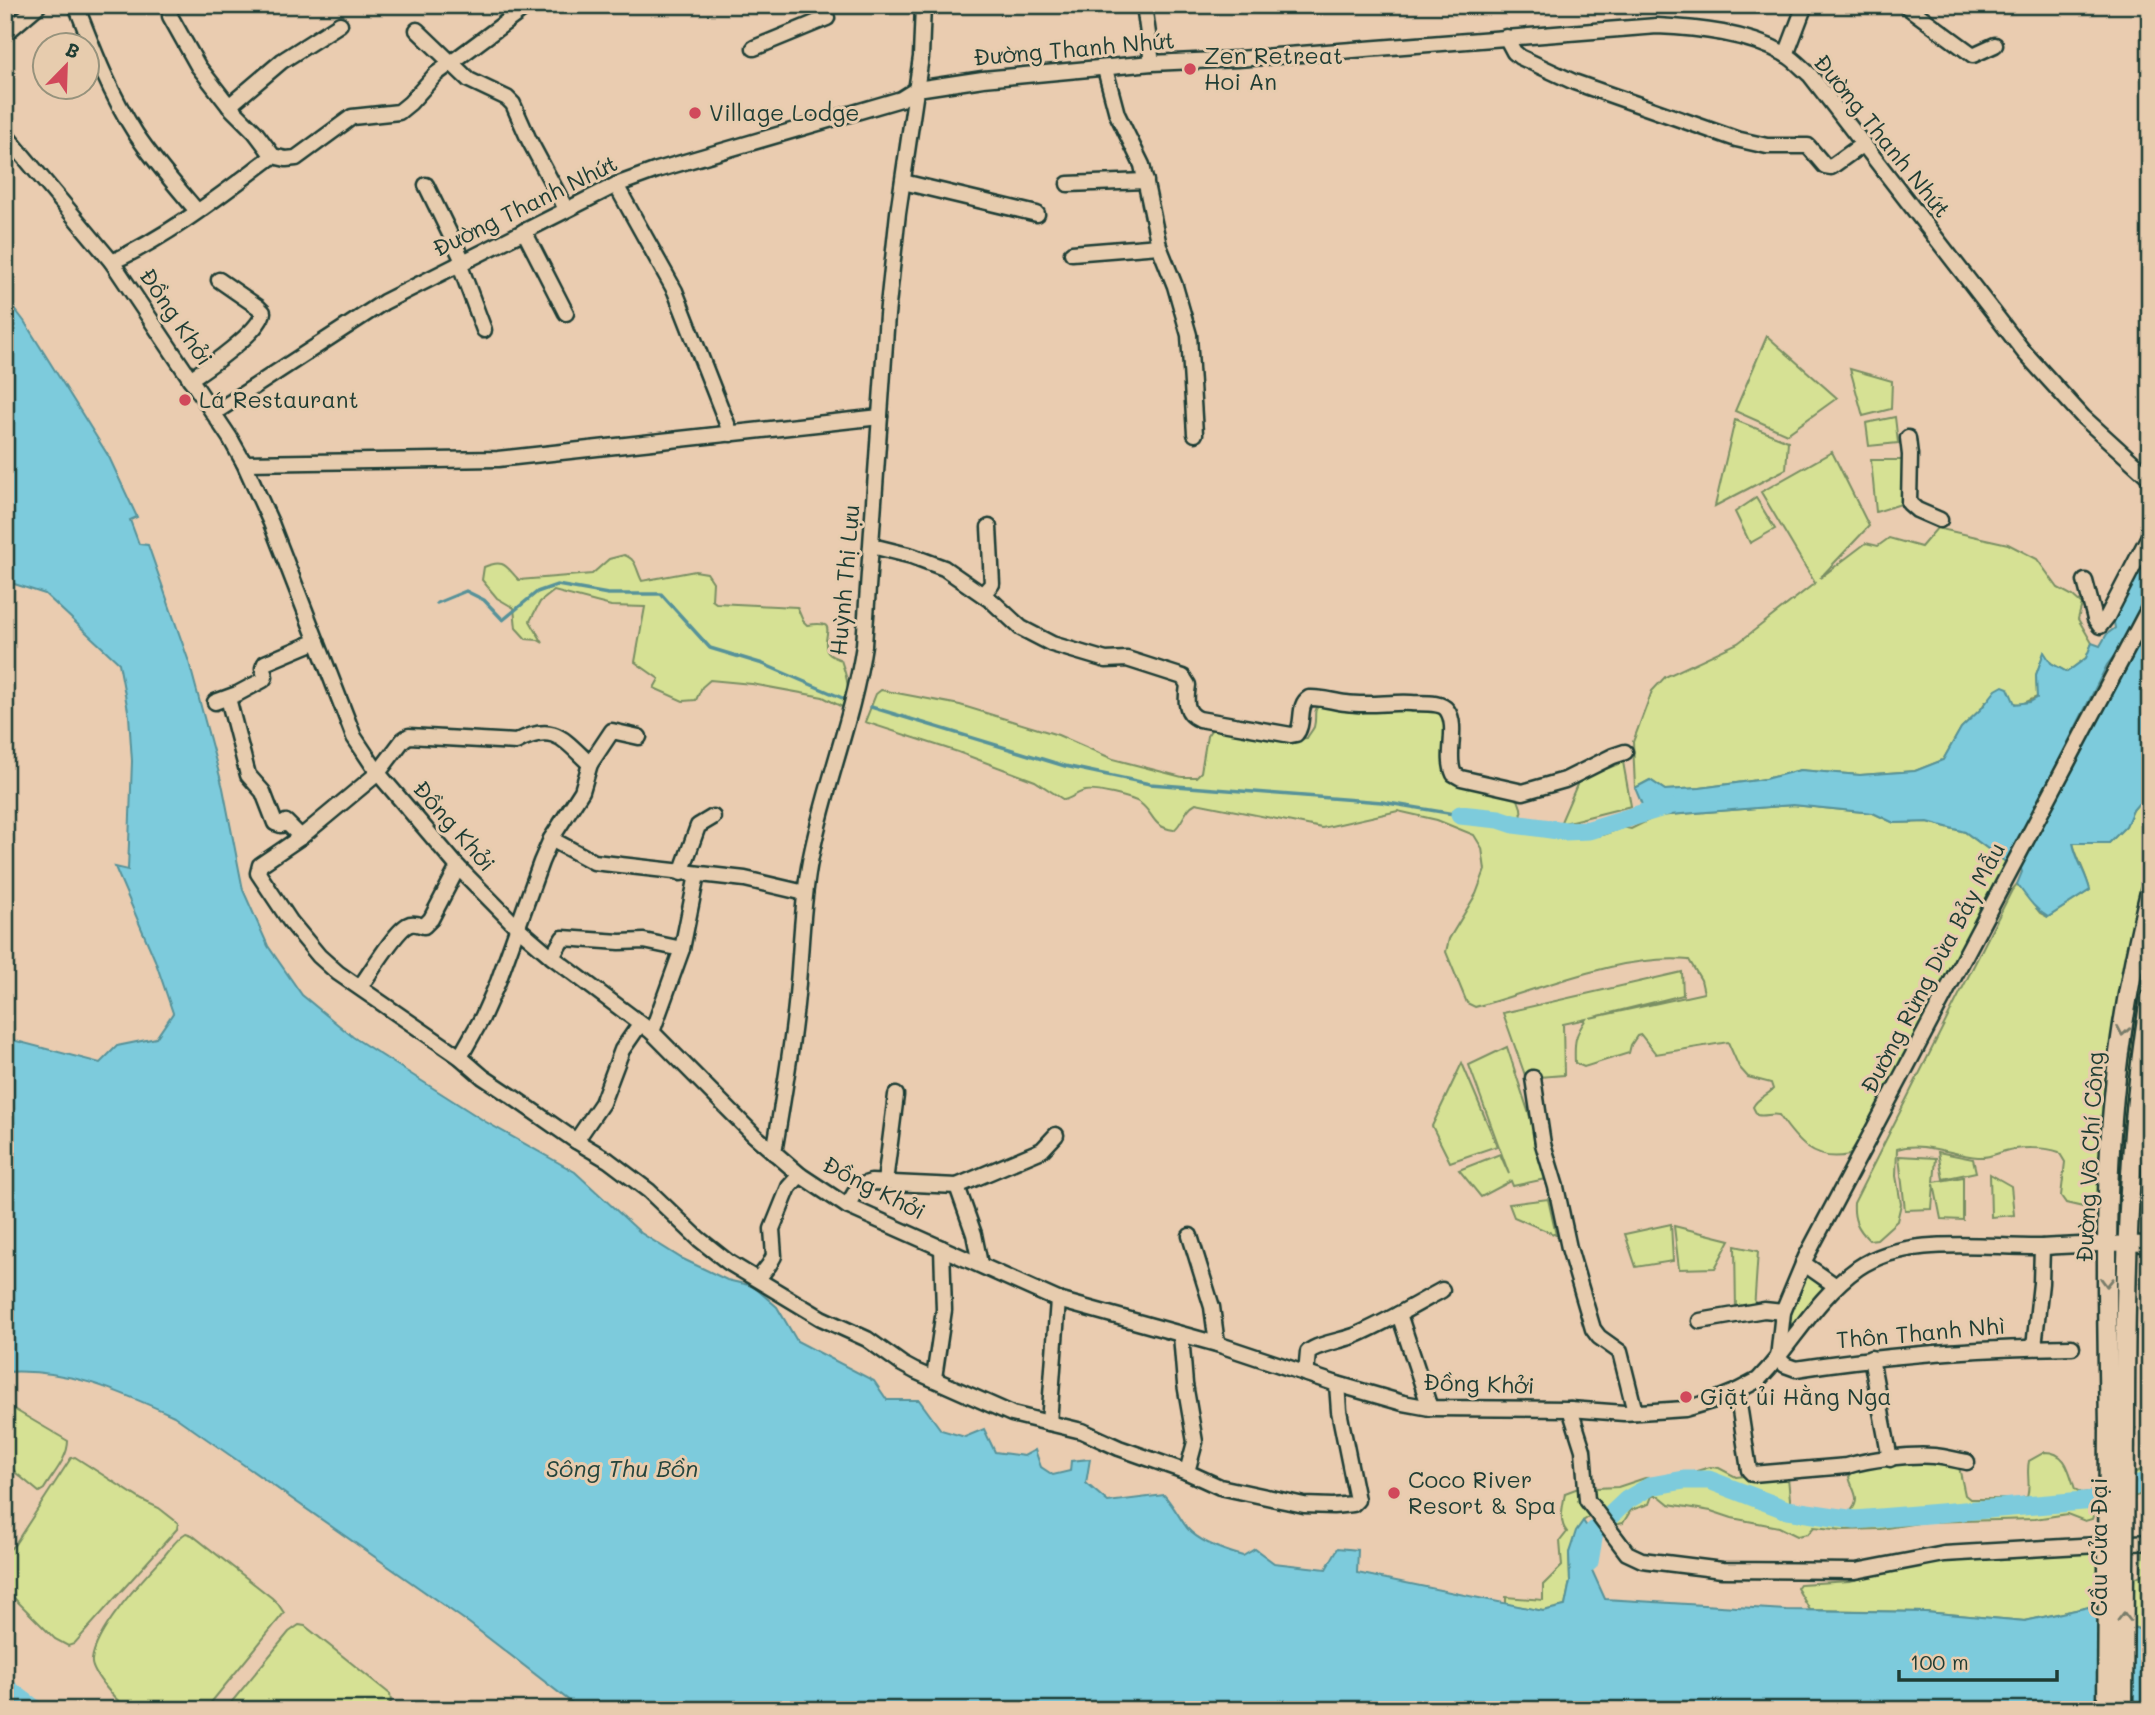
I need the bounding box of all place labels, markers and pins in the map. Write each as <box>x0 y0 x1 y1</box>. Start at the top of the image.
place label: Zen Retreat Hoi An <box>1204 40 1343 96</box>
marker: Zen Retreat Hoi An <box>1182 61 1198 77</box>
place label: Village Lodge <box>709 97 860 127</box>
marker: Village Lodge <box>687 105 703 121</box>
place label: Lá Restaurant <box>199 384 359 414</box>
marker: Lá Restaurant <box>177 392 193 408</box>
place label: Giặt ủi Hằng Nga <box>1700 1381 1892 1411</box>
marker: Giặt ủi Hằng Nga <box>1678 1389 1694 1405</box>
place label: Coco River Resort & Spa <box>1408 1464 1556 1520</box>
marker: Coco River Resort & Spa <box>1386 1485 1402 1501</box>

